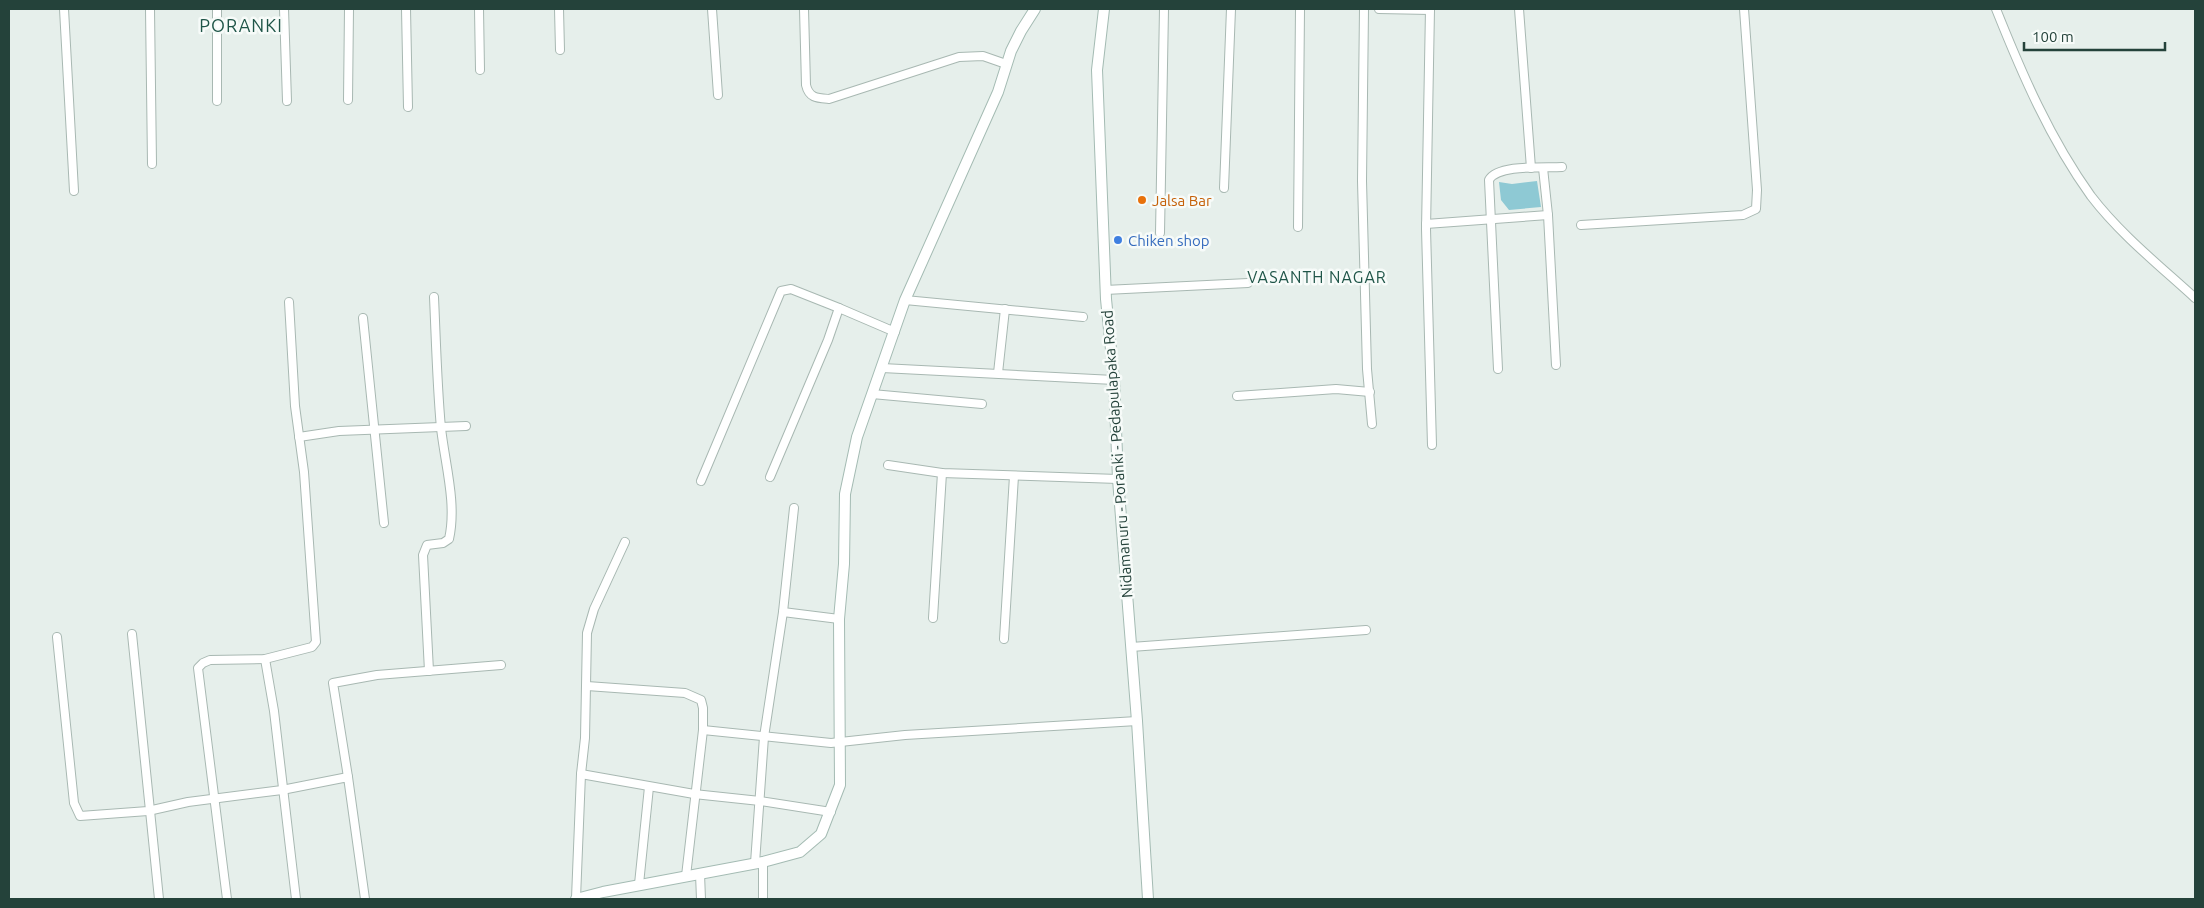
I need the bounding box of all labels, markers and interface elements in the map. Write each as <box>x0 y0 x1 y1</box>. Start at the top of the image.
district label: PORANKI <box>199 15 283 35</box>
scale bar <box>2024 20 2165 52</box>
text: 100 m <box>2032 28 2074 45</box>
place label: Jalsa Bar <box>1152 192 1212 209</box>
marker: Jalsa Bar <box>1136 194 1148 206</box>
place label: Chiken shop <box>1128 232 1210 249</box>
marker: Chiken shop <box>1112 234 1124 246</box>
district label: VASANTH NAGAR <box>1247 268 1387 286</box>
street label: Nidamanuru - Poranki - Pedapulapaka Road <box>1098 310 1136 598</box>

